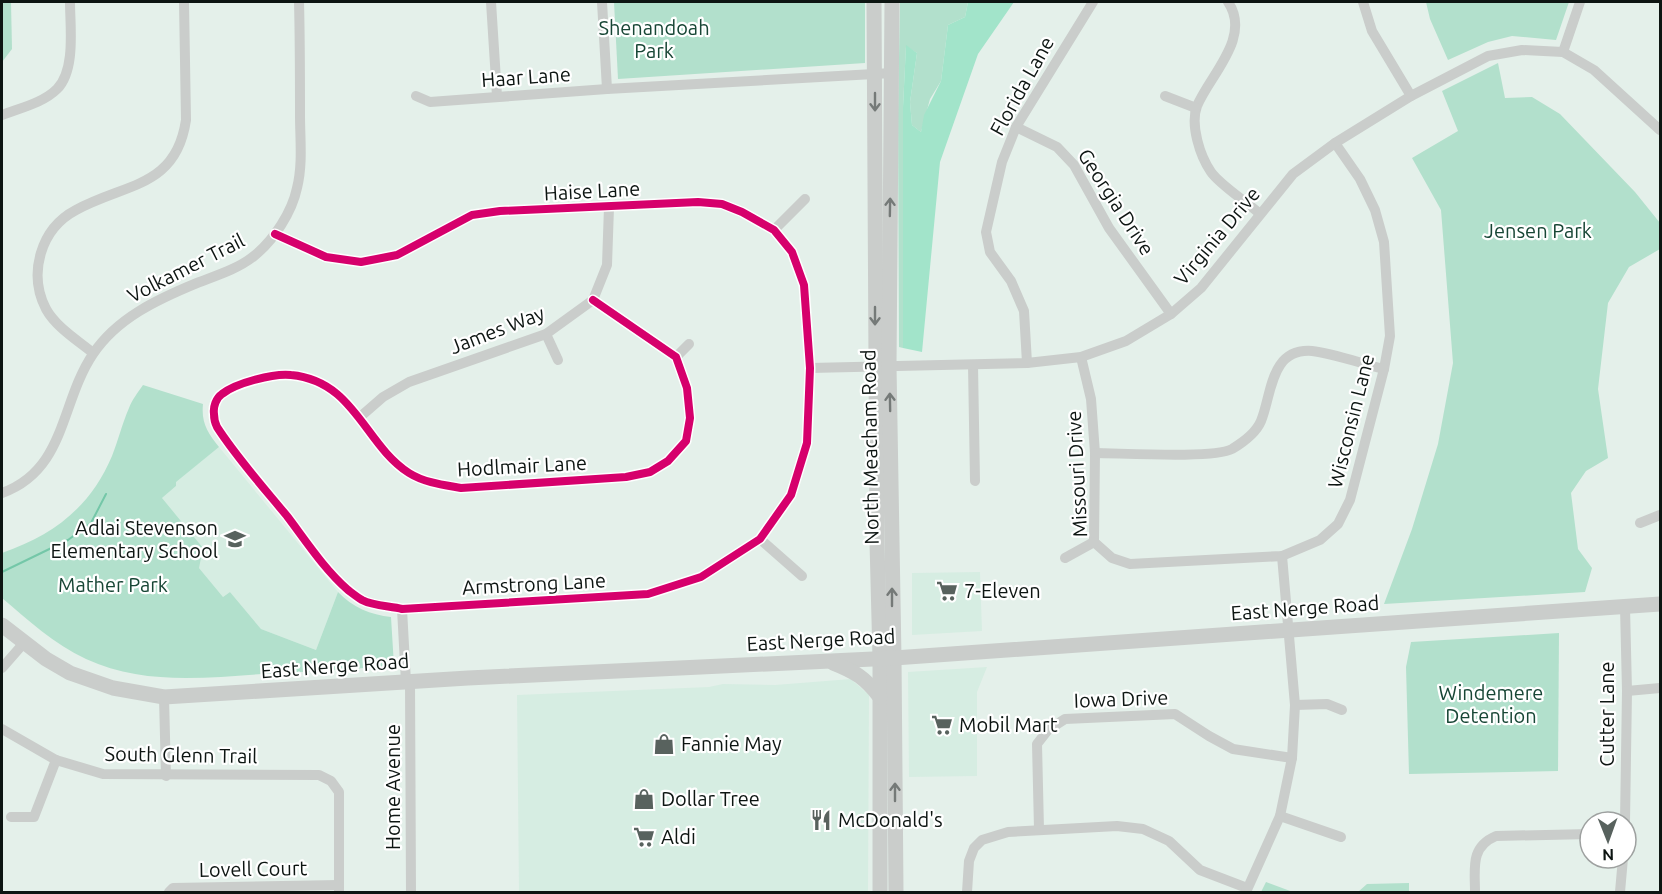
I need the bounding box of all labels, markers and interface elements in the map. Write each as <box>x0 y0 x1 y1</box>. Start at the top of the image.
park label: Shenandoah Park <box>598 16 710 62</box>
street label: Florida Lane <box>985 32 1058 139</box>
street label: Haar Lane <box>480 62 571 91</box>
one-way arrow <box>869 91 881 111</box>
street label: Georgia Drive <box>1074 144 1159 259</box>
street label: Haise Lane <box>543 176 641 205</box>
street label: Virginia Drive <box>1169 182 1264 289</box>
one-way arrow <box>885 198 896 218</box>
park label: Jensen Park <box>1484 219 1592 242</box>
street label: Volkamer Trail <box>123 228 248 307</box>
street label: James Way <box>446 301 548 358</box>
one-way arrow <box>869 306 881 326</box>
street label: North Meacham Road <box>856 349 883 545</box>
street label: Wisconsin Lane <box>1323 351 1378 490</box>
one-way arrow <box>884 393 895 413</box>
street label: Missouri Drive <box>1062 410 1091 538</box>
street label: Hodlmair Lane <box>456 451 588 480</box>
place label: Adlai Stevenson Elementary School <box>51 516 218 562</box>
school or university icon: Adlai Stevenson Elementary School <box>223 527 247 551</box>
street label: Armstrong Lane <box>461 568 607 599</box>
park label: Mather Park <box>58 573 168 596</box>
supermarket icon: 7-Eleven <box>935 579 959 603</box>
place label: 7-Eleven <box>964 579 1041 602</box>
one-way arrow <box>886 588 898 608</box>
street label: East Nerge Road <box>1230 591 1380 624</box>
street label: East Nerge Road <box>746 624 896 655</box>
street label: East Nerge Road <box>260 649 410 682</box>
street label: Cutter Lane <box>1595 661 1618 767</box>
park label: Windemere Detention <box>1439 681 1543 727</box>
street label: Iowa Drive <box>1073 685 1169 712</box>
supermarket icon: Mobil Mart <box>930 713 954 737</box>
place label: Mobil Mart <box>959 713 1058 736</box>
street label: Home Avenue <box>381 724 404 850</box>
shop icon: Fannie May <box>652 732 676 756</box>
place label: Fannie May <box>681 732 782 755</box>
street label: South Glenn Trail <box>104 742 258 767</box>
one-way arrow <box>889 783 901 803</box>
shop icon: Dollar Tree <box>632 787 656 811</box>
place label: Dollar Tree <box>661 787 760 810</box>
restaurant icon: McDonald's <box>809 808 833 832</box>
place label: McDonald's <box>838 808 943 831</box>
north arrow <box>1578 810 1638 870</box>
supermarket icon: Aldi <box>632 825 656 849</box>
place label: Aldi <box>661 825 696 848</box>
text: N <box>1602 846 1614 864</box>
street label: Lovell Court <box>199 856 308 881</box>

